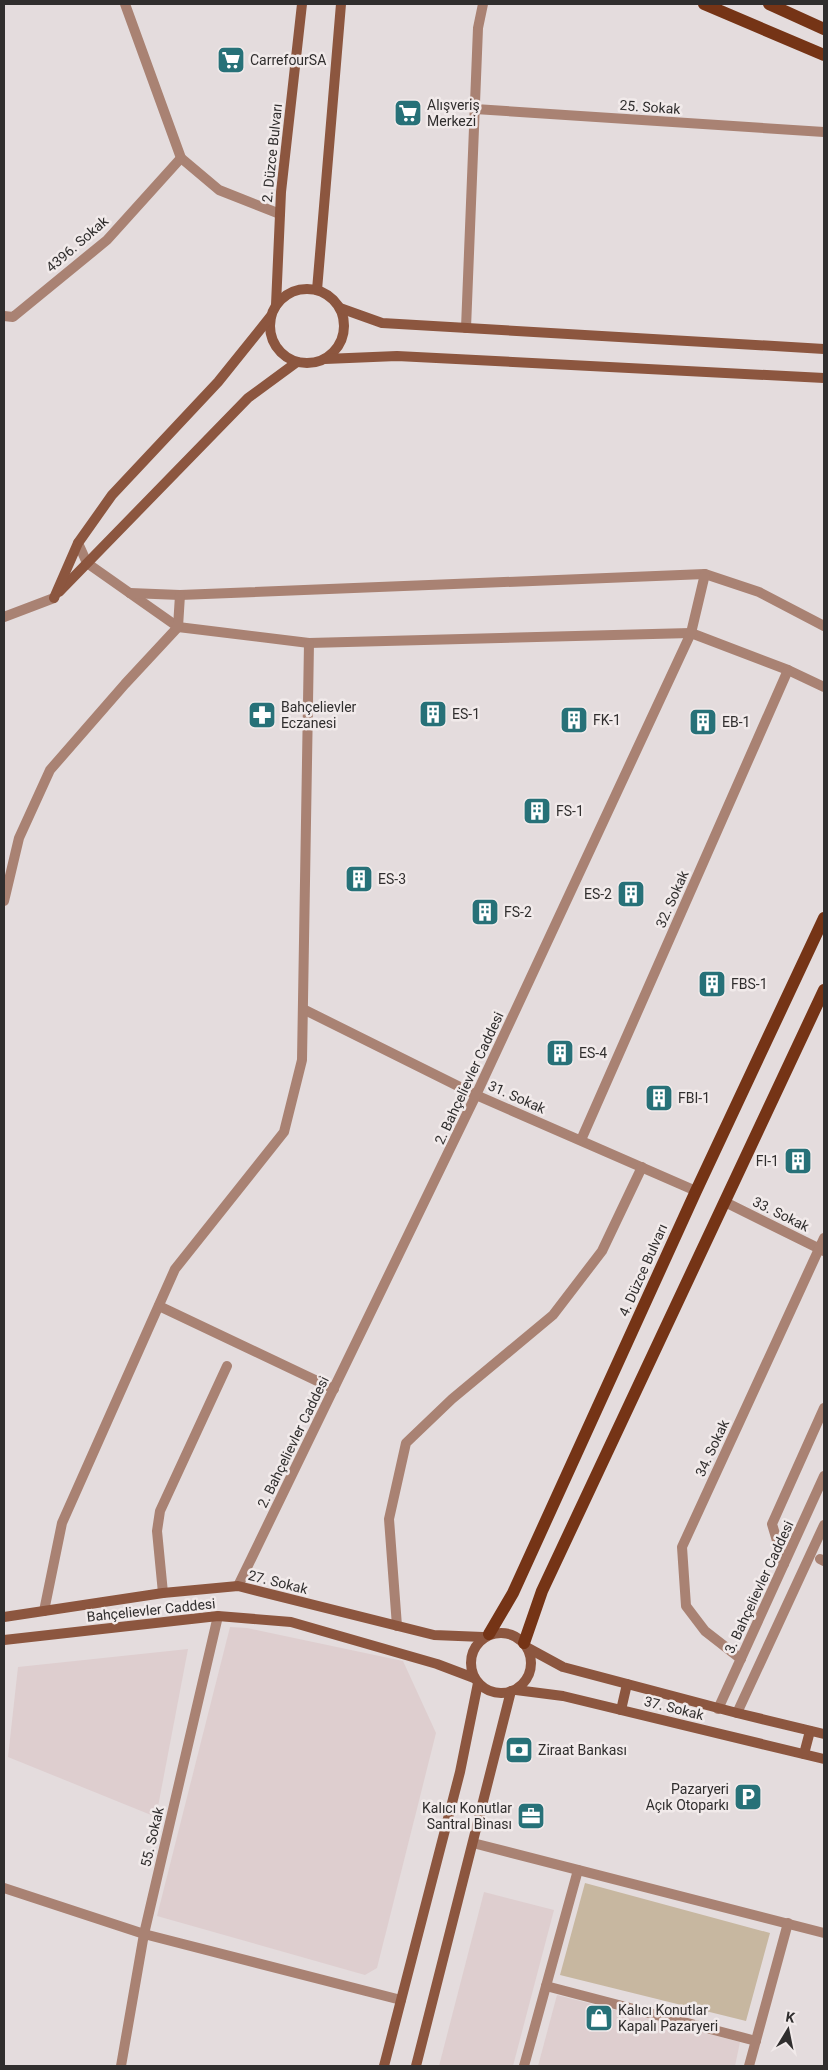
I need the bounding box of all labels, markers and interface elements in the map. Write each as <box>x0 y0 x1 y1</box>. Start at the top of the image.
supermarket icon: CarrefourSA <box>216 45 246 75</box>
place label: CarrefourSA <box>250 52 326 68</box>
place label: Alışveriş Merkezi <box>427 97 480 129</box>
street label: 25. Sokak <box>619 97 682 117</box>
supermarket icon: Alışveriş Merkezi <box>393 98 423 128</box>
street label: 2. Düzce Bulvarı <box>259 103 285 203</box>
street label: 4396. Sokak <box>43 212 112 275</box>
place label: Bahçelievler Eczanesi <box>281 699 357 731</box>
building icon: ES-1 <box>418 699 448 729</box>
pharmacy icon: Bahçelievler Eczanesi <box>247 700 277 730</box>
building icon: FK-1 <box>559 705 589 735</box>
place label: ES-1 <box>452 706 480 722</box>
building icon: EB-1 <box>688 707 718 737</box>
place label: FK-1 <box>593 712 621 728</box>
place label: EB-1 <box>722 714 750 730</box>
building icon: FS-1 <box>522 796 552 826</box>
place label: FS-1 <box>556 803 584 819</box>
building icon: ES-3 <box>344 864 374 894</box>
street label: 32. Sokak <box>652 867 692 930</box>
place label: ES-3 <box>378 871 406 887</box>
building icon: ES-2 <box>616 879 646 909</box>
place label: ES-2 <box>584 886 612 902</box>
building icon: FS-2 <box>470 897 500 927</box>
place label: FS-2 <box>504 904 532 920</box>
building icon: FBS-1 <box>697 969 727 999</box>
place label: FBS-1 <box>731 976 768 992</box>
street label: 2. Bahçelievler Caddesi <box>431 1009 507 1147</box>
building icon: ES-4 <box>545 1038 575 1068</box>
place label: ES-4 <box>579 1045 607 1061</box>
street label: 31. Sokak <box>486 1077 549 1117</box>
building icon: FBI-1 <box>644 1083 674 1113</box>
place label: FBI-1 <box>678 1090 710 1106</box>
building icon: FI-1 <box>783 1146 813 1176</box>
place label: FI-1 <box>756 1153 779 1169</box>
street label: 33. Sokak <box>750 1193 813 1235</box>
street label: 4. Düzce Bulvarı <box>615 1221 671 1319</box>
street label: 2. Bahçelievler Caddesi <box>254 1374 332 1510</box>
street label: 34. Sokak <box>692 1416 733 1479</box>
street label: 3. Bahçelievler Caddesi <box>721 1518 797 1656</box>
street label: 27. Sokak <box>246 1567 310 1597</box>
street label: Bahçelievler Caddesi <box>86 1595 216 1625</box>
street label: 37. Sokak <box>642 1693 706 1723</box>
bank icon: Ziraat Bankası <box>504 1735 534 1765</box>
place label: Ziraat Bankası <box>538 1742 627 1758</box>
place label: Pazaryeri Açık Otoparkı <box>646 1781 729 1813</box>
parking icon: Pazaryeri Açık Otoparkı <box>733 1782 763 1812</box>
place label: Kalıcı Konutlar Santral Binası <box>422 1800 512 1832</box>
office icon: Kalıcı Konutlar Santral Binası <box>516 1801 546 1831</box>
street label: 55. Sokak <box>137 1805 167 1869</box>
place label: Kalıcı Konutlar Kapalı Pazaryeri <box>618 2002 718 2034</box>
shop icon: Kalıcı Konutlar Kapalı Pazaryeri <box>584 2003 614 2033</box>
north arrow <box>763 2005 813 2055</box>
text: K <box>784 2009 796 2026</box>

